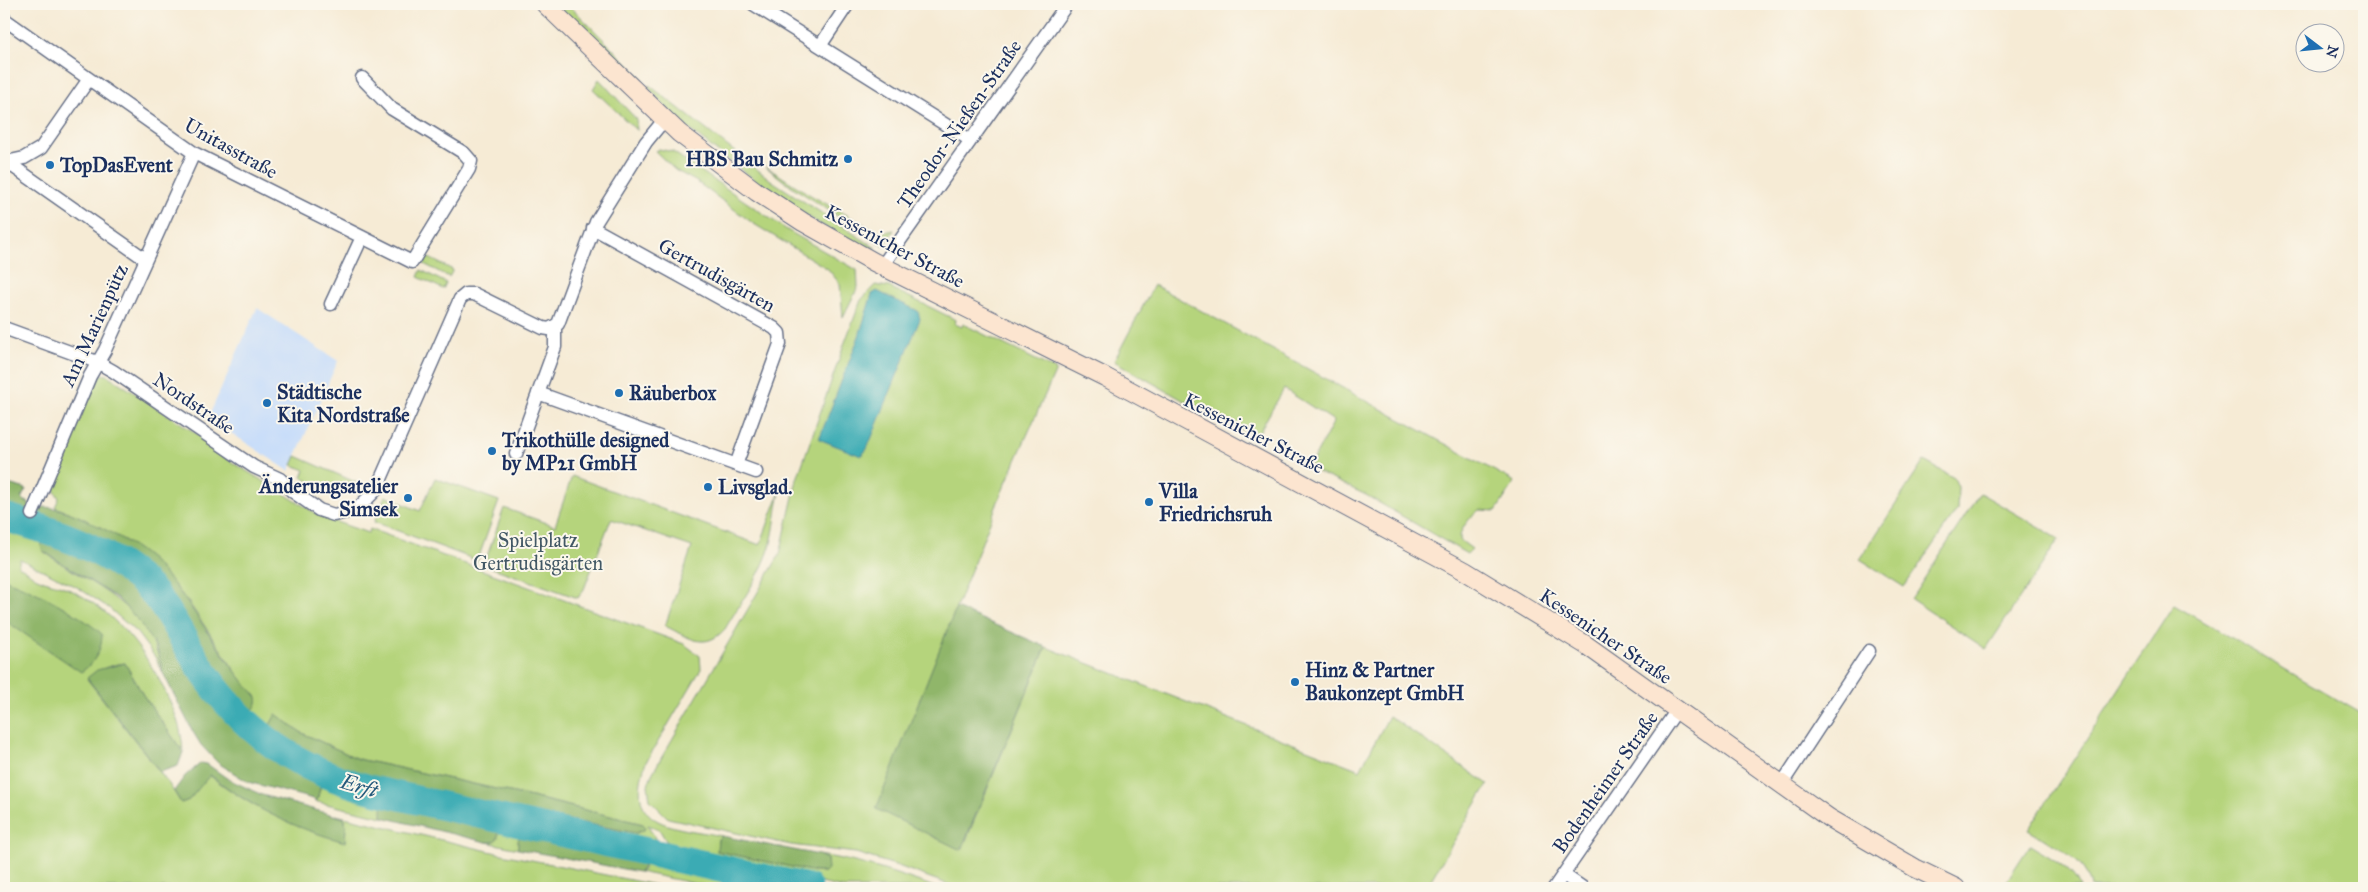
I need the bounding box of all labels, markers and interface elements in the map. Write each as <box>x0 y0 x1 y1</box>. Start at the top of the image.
north arrow <box>2296 22 2346 72</box>
street label: Theodor-Nießen-Straße <box>892 35 1026 213</box>
text: N <box>2322 43 2342 60</box>
street label: Unitasstraße <box>180 112 282 184</box>
place label: HBS Bau Schmitz <box>685 147 839 171</box>
place label: TopDasEvent <box>59 153 174 178</box>
marker: HBS Bau Schmitz <box>842 153 854 165</box>
marker: TopDasEvent <box>44 159 56 171</box>
street label: Kessenicher Straße <box>821 199 969 293</box>
street label: Gertrudisgärten <box>654 233 780 318</box>
street label: Am Marienpütz <box>55 260 133 391</box>
street label: Nordstraße <box>149 367 239 439</box>
place label: Städtische Kita Nordstraße <box>277 380 410 427</box>
place label: Räuberbox <box>629 381 717 405</box>
marker: Räuberbox <box>613 387 625 399</box>
street label: Kessenicher Straße <box>1180 387 1328 479</box>
marker: Städtische Kita Nordstraße <box>261 397 273 409</box>
place label: Trikothülle designed by MP21 GmbH <box>501 428 670 476</box>
marker: Trikothülle designed by MP21 GmbH <box>486 445 498 457</box>
place label: Änderungsatelier Simsek <box>257 473 399 521</box>
place label: Livsglad. <box>718 475 792 500</box>
place label: Villa Friedrichsruh <box>1158 479 1273 526</box>
marker: Livsglad. <box>702 481 714 493</box>
marker: Änderungsatelier Simsek <box>402 492 414 504</box>
marker: Villa Friedrichsruh <box>1143 496 1155 508</box>
park label: Spielplatz Gertrudisgärten <box>473 528 603 576</box>
street label: Kessenicher Straße <box>1535 583 1677 689</box>
place label: Hinz & Partner Baukonzept GmbH <box>1305 658 1464 706</box>
marker: Hinz & Partner Baukonzept GmbH <box>1289 676 1301 688</box>
street label: Bodenheimer Straße <box>1547 706 1663 858</box>
water label: Erft <box>337 768 382 804</box>

